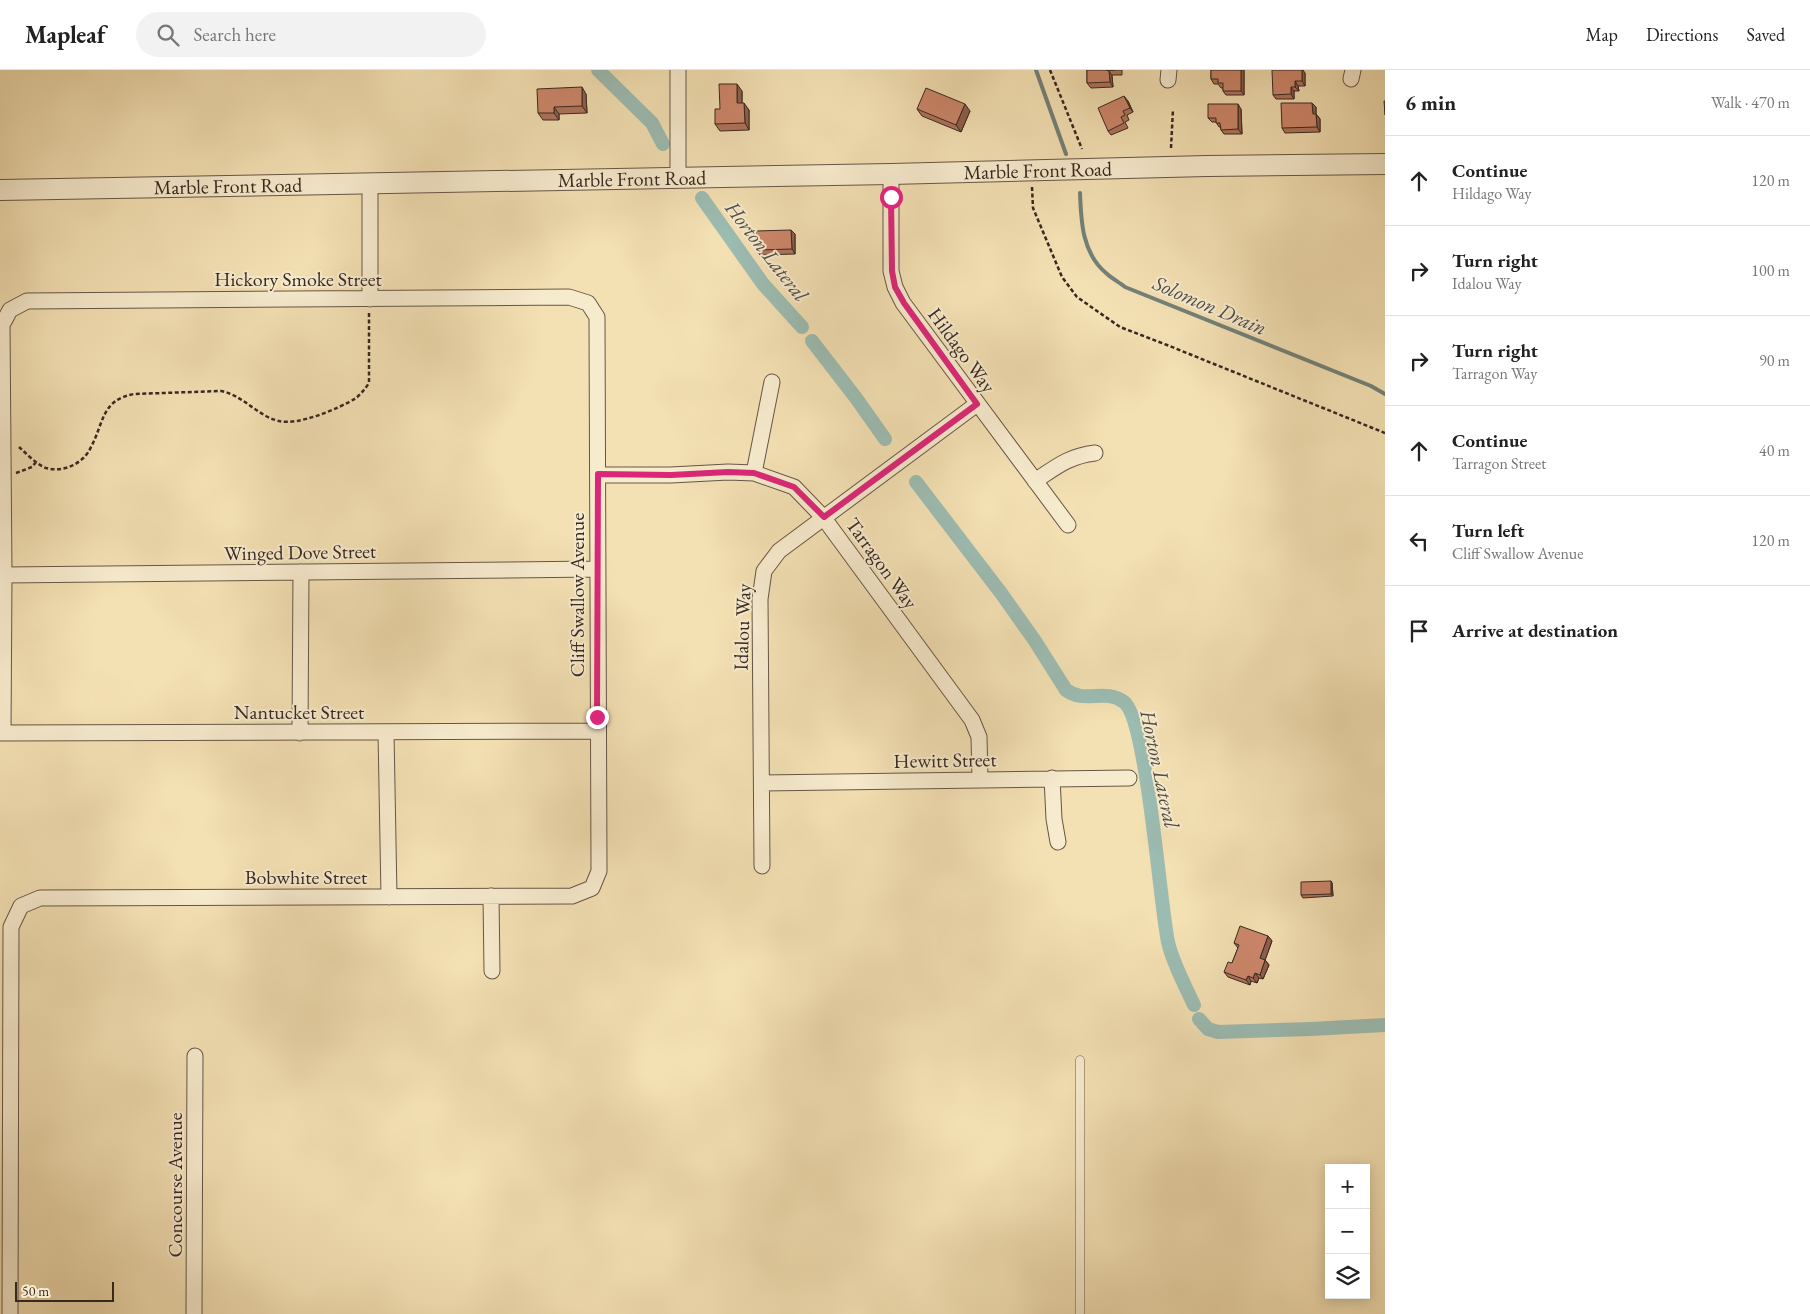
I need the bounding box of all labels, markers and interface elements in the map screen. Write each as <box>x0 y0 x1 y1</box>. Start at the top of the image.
search box <box>136 12 486 57</box>
text: Mapleaf <box>25 19 106 50</box>
icon: search <box>154 21 182 49</box>
text: Search here <box>194 22 276 47</box>
text: Map <box>1586 23 1618 46</box>
text: Directions <box>1646 23 1718 46</box>
text: Saved <box>1746 23 1785 46</box>
text: 6 min <box>1405 89 1456 116</box>
text: Walk · 470 m <box>1711 92 1790 113</box>
street label: Marble Front Road <box>963 155 1113 185</box>
text: Continue <box>1452 158 1527 183</box>
street label: Marble Front Road <box>557 164 707 193</box>
icon: ahead <box>1405 167 1433 195</box>
text: 120 m <box>1751 170 1790 191</box>
street label: Marble Front Road <box>153 172 303 200</box>
text: Hildago Way <box>1452 183 1532 204</box>
route start <box>880 186 903 209</box>
water label: Horton Lateral <box>719 195 815 307</box>
text: Turn right <box>1452 248 1538 273</box>
icon: right <box>1405 257 1433 285</box>
text: 100 m <box>1751 260 1790 281</box>
street label: Hickory Smoke Street <box>214 266 382 292</box>
water label: Solomon Drain <box>1148 269 1271 341</box>
text: Idalou Way <box>1452 273 1522 294</box>
street label: Hildago Way <box>922 302 1002 398</box>
text: Turn right <box>1452 338 1538 363</box>
icon: right <box>1405 347 1433 375</box>
text: 90 m <box>1759 350 1790 371</box>
text: Tarragon Way <box>1452 363 1537 384</box>
text: Continue <box>1452 428 1527 453</box>
icon: ahead <box>1405 437 1433 465</box>
text: 40 m <box>1759 440 1790 461</box>
text: Tarragon Street <box>1452 453 1546 474</box>
street label: Tarragon Way <box>840 512 924 614</box>
street label: Cliff Swallow Avenue <box>564 513 590 677</box>
text: Turn left <box>1452 518 1524 543</box>
icon: left <box>1405 527 1433 555</box>
text: 120 m <box>1751 530 1790 551</box>
street label: Winged Dove Street <box>224 538 377 566</box>
text: Cliff Swallow Avenue <box>1452 543 1584 564</box>
street label: Idalou Way <box>727 583 757 671</box>
icon: arrive <box>1405 617 1433 645</box>
text: Arrive at destination <box>1452 618 1618 643</box>
street label: Nantucket Street <box>234 699 365 725</box>
route end <box>586 706 609 729</box>
water label: Horton Lateral <box>1134 707 1186 831</box>
street label: Hewitt Street <box>893 746 997 774</box>
street label: Bobwhite Street <box>245 864 368 890</box>
street label: Concourse Avenue <box>162 1112 188 1258</box>
map controls <box>1325 1164 1370 1299</box>
button: + <box>1325 1164 1370 1209</box>
button: − <box>1325 1209 1370 1254</box>
button: layers <box>1325 1254 1370 1299</box>
scale bar <box>15 1279 114 1302</box>
text: 50 m <box>22 1282 49 1300</box>

